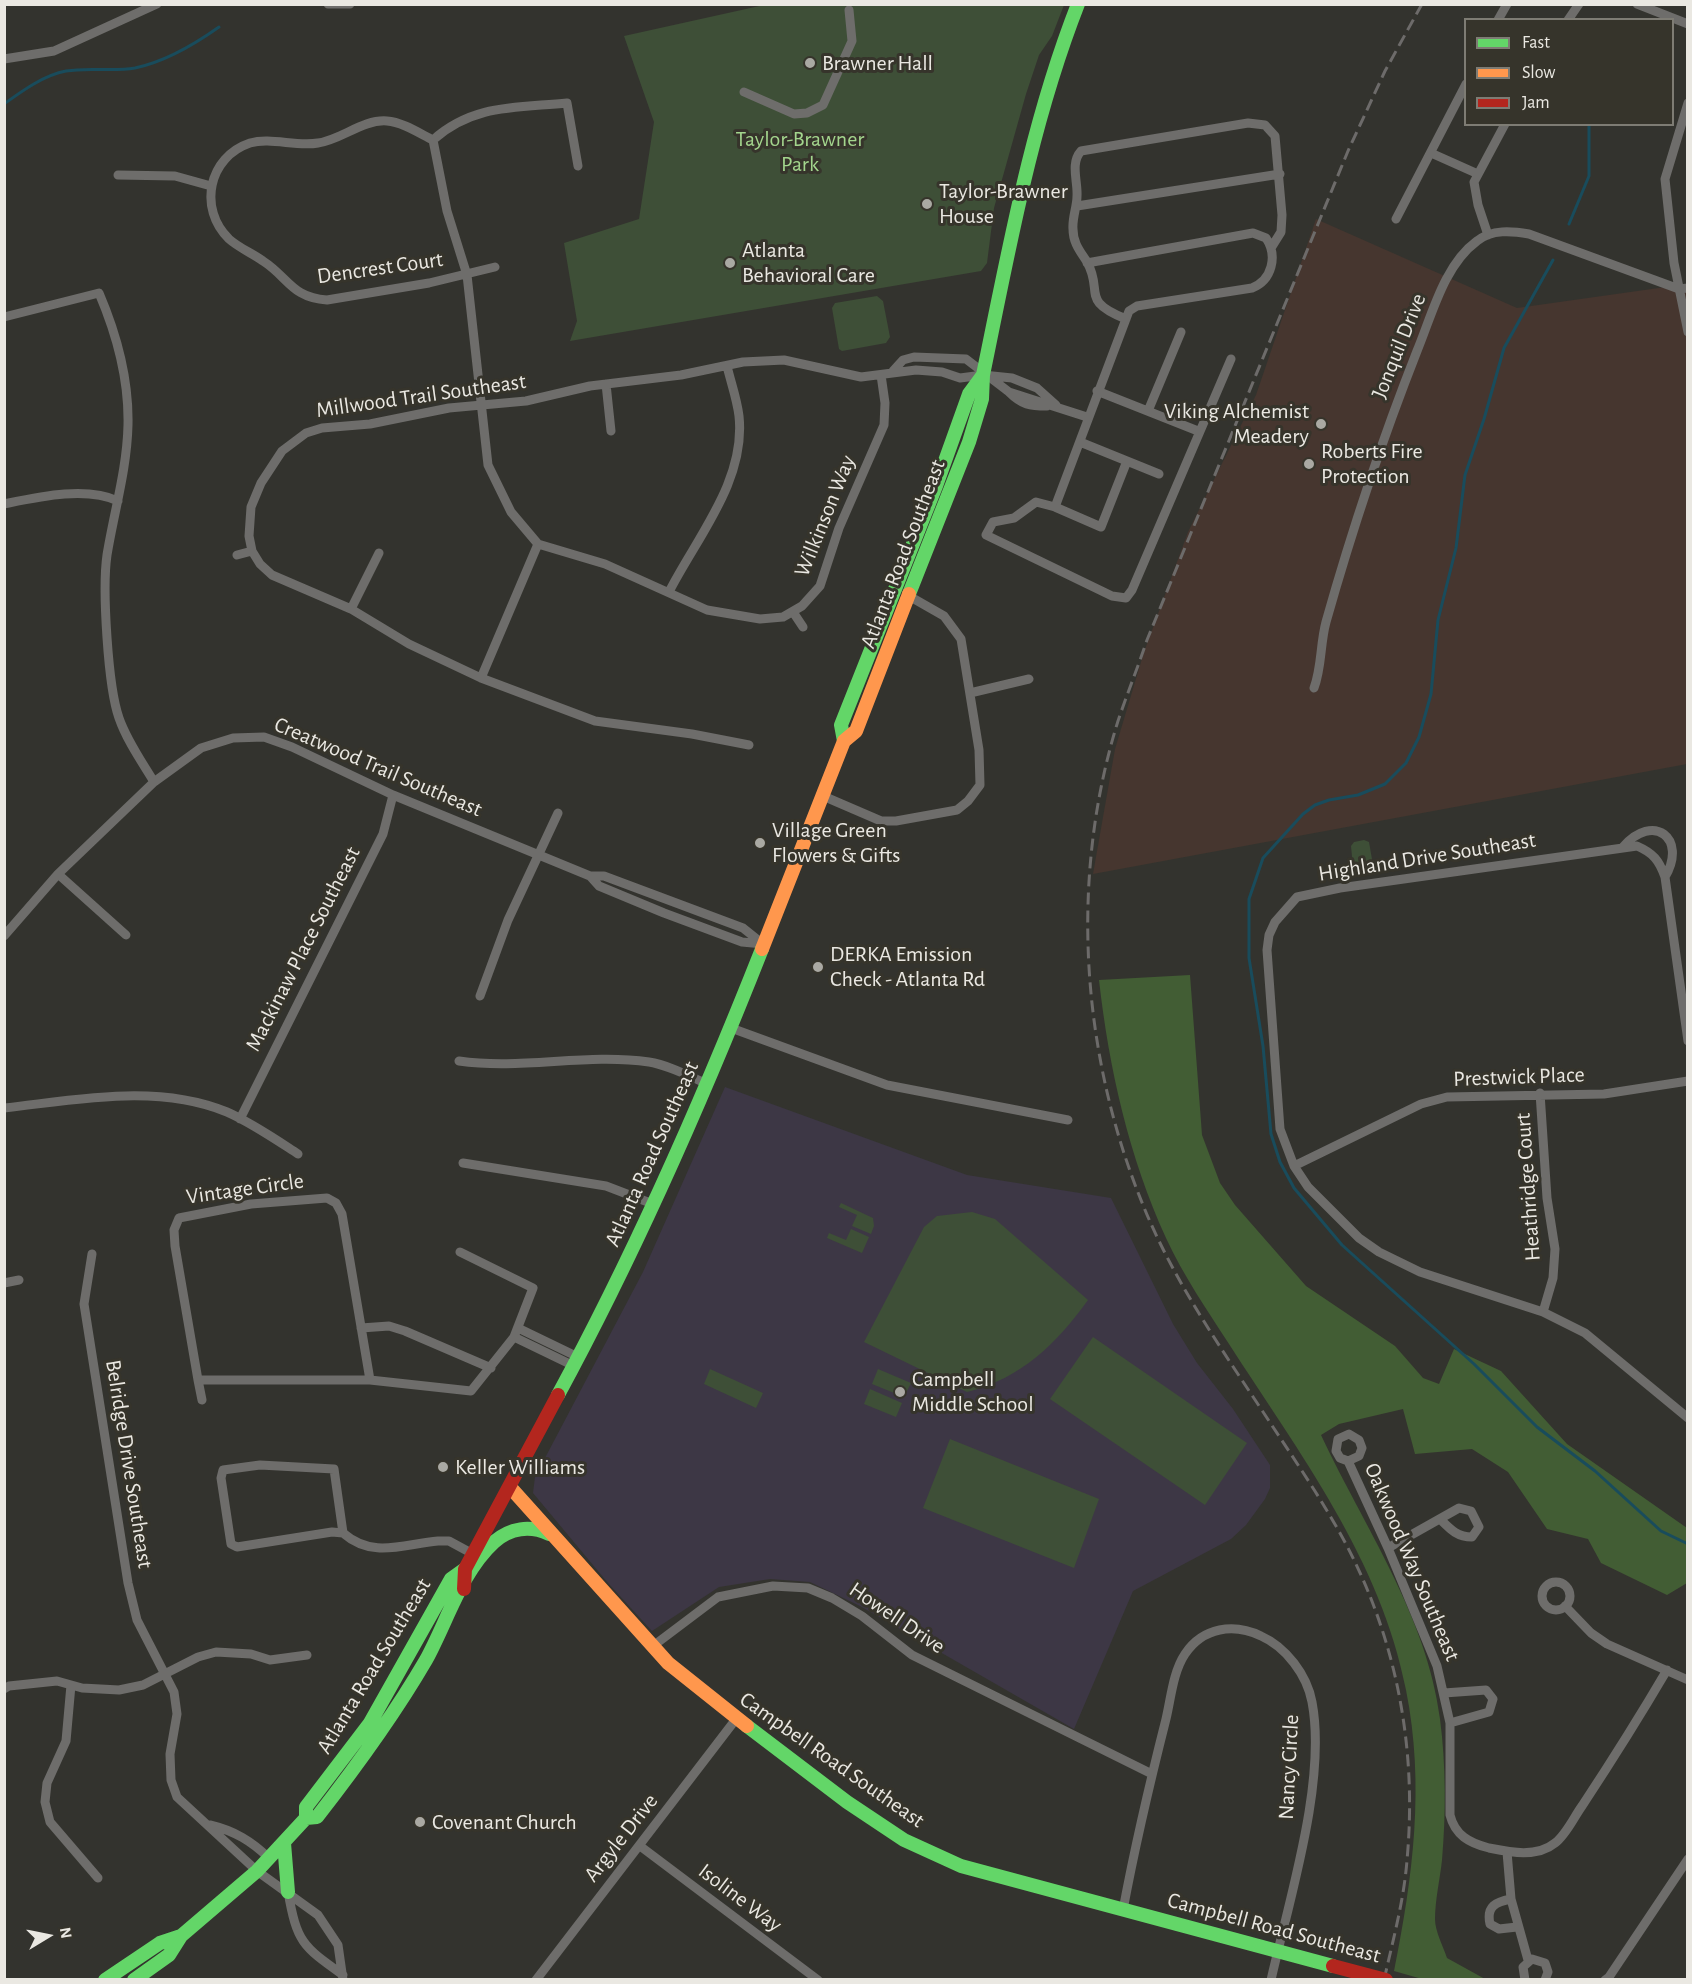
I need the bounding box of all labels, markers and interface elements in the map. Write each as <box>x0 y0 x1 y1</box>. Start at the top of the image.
legend <box>1464 18 1674 126</box>
text: Fast <box>1522 34 1550 52</box>
place label: Brawner Hall <box>822 50 933 76</box>
marker: Brawner Hall <box>803 56 817 70</box>
text: Slow <box>1522 64 1555 82</box>
text: Jam <box>1522 94 1550 112</box>
park label: Taylor-Brawner Park <box>736 126 864 178</box>
place label: Taylor-Brawner House <box>939 178 1068 230</box>
marker: Taylor-Brawner House <box>920 197 934 211</box>
place label: Atlanta Behavioral Care <box>742 237 875 288</box>
street label: Dencrest Court <box>315 246 445 290</box>
marker: Atlanta Behavioral Care <box>723 256 737 270</box>
street label: Jonquil Drive <box>1366 290 1432 402</box>
street label: Millwood Trail Southeast <box>315 368 527 424</box>
place label: Viking Alchemist Meadery <box>1164 398 1309 450</box>
marker: Viking Alchemist Meadery <box>1314 417 1328 431</box>
place label: Roberts Fire Protection <box>1321 438 1423 490</box>
street label: Wilkinson Way <box>789 451 861 581</box>
street label: Atlanta Road Southeast <box>855 456 951 652</box>
marker: Roberts Fire Protection <box>1302 457 1316 471</box>
street label: Creatwood Trail Southeast <box>270 711 486 823</box>
place label: Village Green Flowers & Gifts <box>772 817 900 868</box>
street label: Highland Drive Southeast <box>1317 827 1537 887</box>
marker: Village Green Flowers & Gifts <box>753 836 767 850</box>
street label: Mackinaw Place Southeast <box>240 842 366 1056</box>
place label: DERKA Emission Check - Atlanta Rd <box>830 941 985 992</box>
marker: DERKA Emission Check - Atlanta Rd <box>811 960 825 974</box>
street label: Atlanta Road Southeast <box>599 1057 705 1251</box>
street label: Prestwick Place <box>1453 1062 1585 1092</box>
street label: Heathridge Court <box>1510 1112 1546 1262</box>
street label: Vintage Circle <box>184 1168 306 1210</box>
street label: Belridge Drive Southeast <box>99 1358 159 1570</box>
place label: Campbell Middle School <box>912 1366 1034 1418</box>
marker: Campbell Middle School <box>893 1385 907 1399</box>
place label: Keller Williams <box>455 1454 585 1480</box>
street label: Oakwood Way Southeast <box>1358 1459 1466 1665</box>
marker: Keller Williams <box>436 1460 450 1474</box>
street label: Atlanta Road Southeast <box>311 1573 437 1759</box>
street label: Howell Drive <box>844 1576 950 1660</box>
street label: Campbell Road Southeast <box>735 1686 929 1834</box>
street label: Nancy Circle <box>1273 1714 1305 1820</box>
street label: Argyle Drive <box>578 1789 664 1887</box>
place label: Covenant Church <box>432 1809 577 1835</box>
marker: Covenant Church <box>413 1815 427 1829</box>
street label: Isoline Way <box>693 1858 787 1938</box>
street label: Campbell Road Southeast <box>1165 1887 1383 1969</box>
north arrow <box>18 1906 78 1966</box>
text: N <box>57 1926 75 1940</box>

